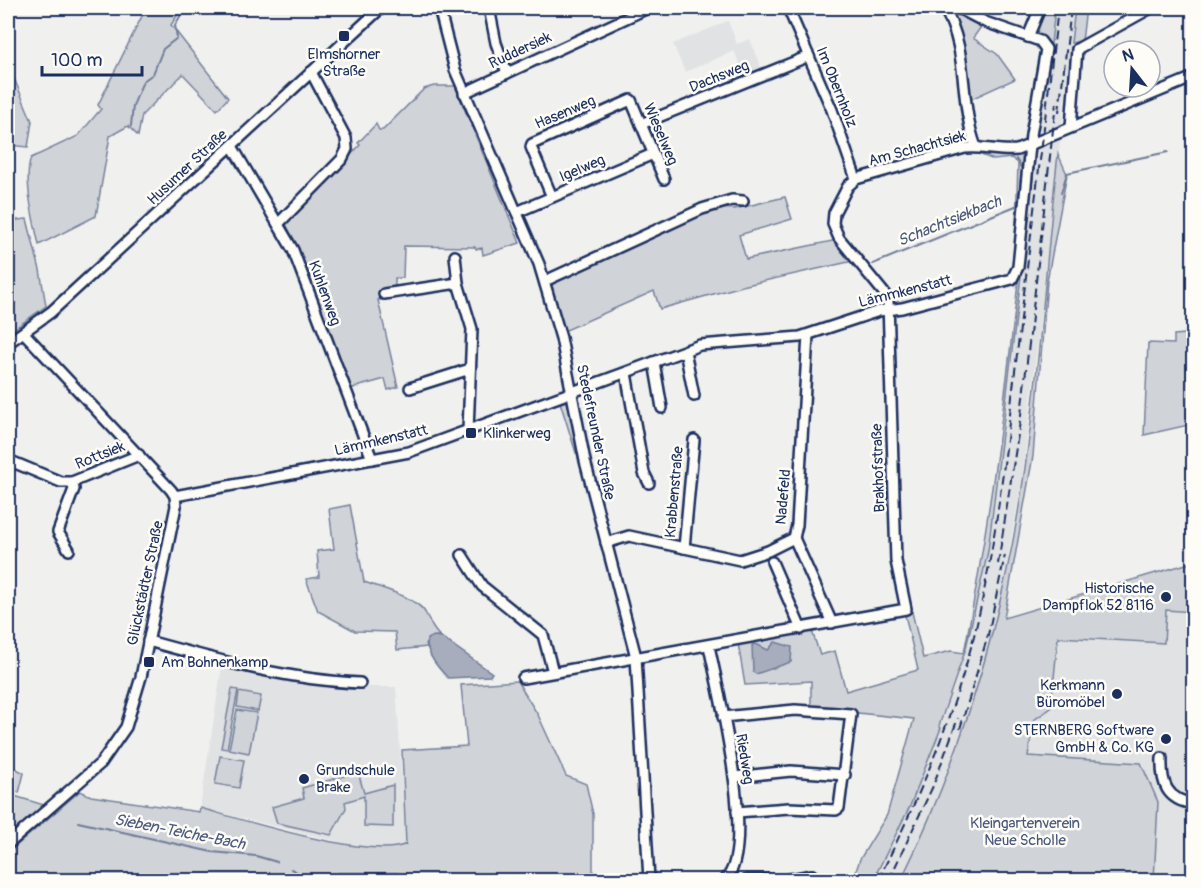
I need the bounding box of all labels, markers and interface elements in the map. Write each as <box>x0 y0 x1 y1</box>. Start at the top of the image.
street label: Ruddersiek <box>486 27 555 73</box>
marker: Elmshorner Straße <box>337 29 351 43</box>
scale bar <box>42 39 142 77</box>
north arrow <box>1102 39 1162 99</box>
street label: Im Obernholz <box>812 44 861 131</box>
text: N <box>1120 44 1136 67</box>
place label: Elmshorner Straße <box>308 45 381 81</box>
text: 100 m <box>51 49 103 72</box>
street label: Dachsweg <box>687 56 752 97</box>
street label: Hasenweg <box>532 91 598 134</box>
street label: Wieselweg <box>639 100 682 168</box>
street label: Husumer Straße <box>143 125 232 209</box>
street label: Am Schachtsiek <box>866 126 969 171</box>
street label: Igelweg <box>556 150 608 187</box>
water label: Schachtsiekbach <box>895 190 1005 251</box>
street label: Kuhlenweg <box>304 258 345 328</box>
street label: Lämmkenstatt <box>857 271 955 312</box>
street label: Stedefreunder Straße <box>572 363 619 502</box>
street label: Lämmkenstatt <box>333 420 431 460</box>
street label: Brakhofstraße <box>867 423 890 513</box>
place label: Klinkerweg <box>483 424 551 443</box>
marker: Klinkerweg <box>464 426 478 440</box>
street label: Rottsiek <box>73 437 128 474</box>
street label: Krabbenstraße <box>661 445 688 539</box>
street label: Nadefeld <box>772 469 795 526</box>
street label: Glückstädter Straße <box>123 518 168 647</box>
place label: Historische Dampflok 52 8116 <box>1042 579 1155 615</box>
marker: Historische Dampflok 52 8116 <box>1159 590 1173 604</box>
place label: Am Bohnenkamp <box>161 653 268 672</box>
marker: Am Bohnenkamp <box>142 655 156 669</box>
place label: Kerkmann Büromöbel <box>1036 676 1105 712</box>
marker: Kerkmann Büromöbel <box>1110 687 1124 701</box>
place label: STERNBERG Software GmbH & Co. KG <box>1014 721 1155 757</box>
street label: Riedweg <box>731 732 758 786</box>
marker: STERNBERG Software GmbH & Co. KG <box>1159 732 1173 746</box>
place label: Grundschule Brake <box>316 761 395 797</box>
marker: Grundschule Brake <box>297 772 311 786</box>
water label: Sieben-Teiche-Bach <box>113 810 248 855</box>
park label: Kleingartenverein Neue Scholle <box>970 814 1080 850</box>

